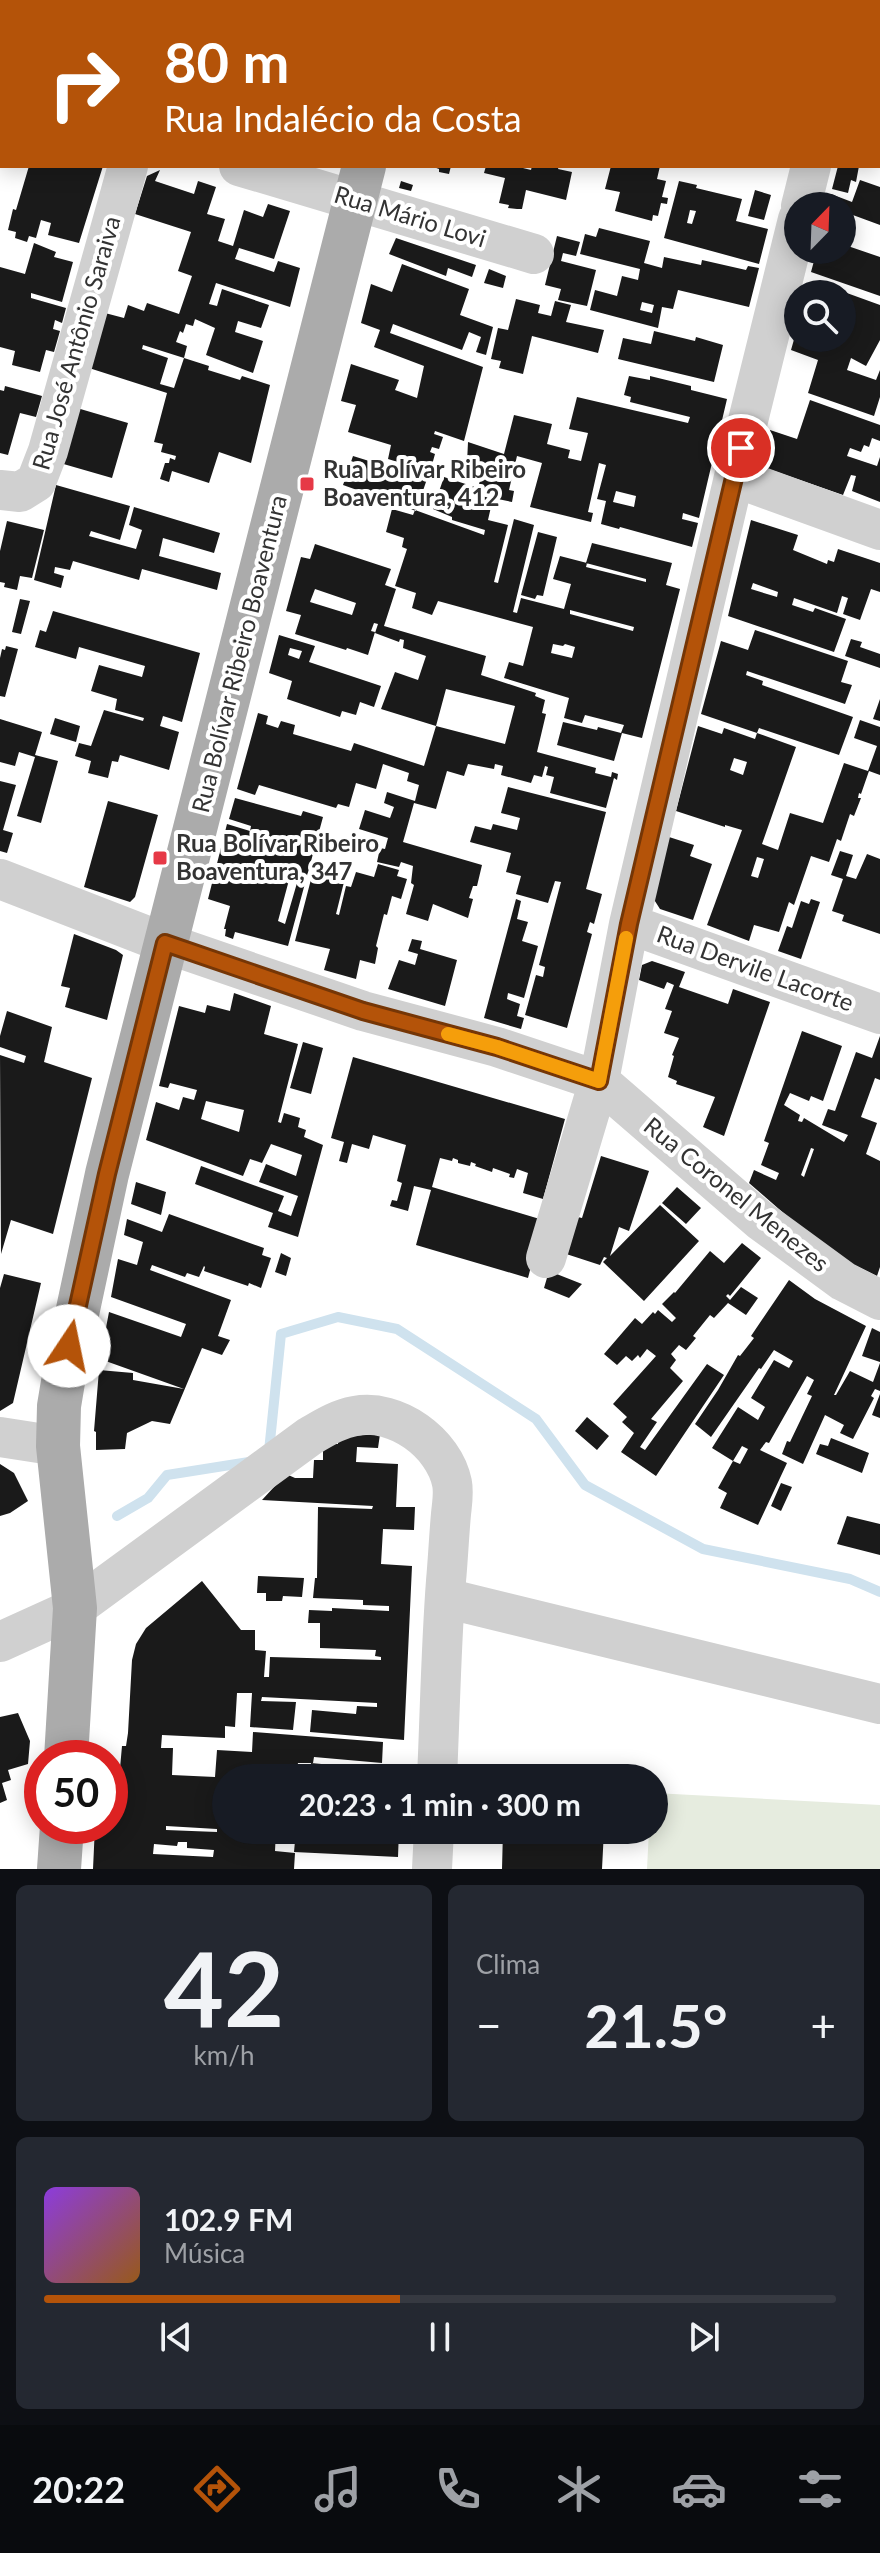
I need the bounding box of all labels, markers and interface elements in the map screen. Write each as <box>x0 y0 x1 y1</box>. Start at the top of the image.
text: 80 m <box>164 28 289 95</box>
icon: right <box>32 32 136 136</box>
text: Rua Indalécio da Costa <box>164 96 522 140</box>
street label: Rua Mário Lovi <box>331 179 490 252</box>
north arrow <box>784 192 856 264</box>
map controls <box>784 192 856 352</box>
street label: Rua José Antônio Saraiva <box>25 212 126 473</box>
button: search <box>784 280 856 352</box>
pin <box>707 414 775 482</box>
icon: arrive <box>719 426 763 470</box>
place label: Rua Bolívar Ribeiro Boaventura, 412 <box>323 454 526 511</box>
marker: Rua Bolívar Ribeiro Boaventura, 412 <box>298 475 316 493</box>
street label: Rua Bolívar Ribeiro Boaventura <box>185 492 292 815</box>
place label: Rua Bolívar Ribeiro Boaventura, 347 <box>176 828 379 885</box>
marker: Rua Bolívar Ribeiro Boaventura, 347 <box>151 849 169 867</box>
street label: Rua Dervile Lacorte <box>653 919 858 1017</box>
street label: Rua Coronel Menezes <box>639 1110 835 1277</box>
position arrow <box>27 1304 111 1388</box>
speed limit sign: 50 <box>24 1740 128 1844</box>
text: 20:23 · 1 min · 300 m <box>299 1786 581 1822</box>
text: 42 <box>164 1924 284 2049</box>
text: Clima <box>476 1948 540 1980</box>
text: 21.5° <box>584 1989 728 2061</box>
text: − <box>476 1999 502 2051</box>
text: + <box>810 1999 836 2051</box>
text: km/h <box>194 2039 254 2071</box>
text: 102.9 FM <box>164 2201 293 2237</box>
text: Música <box>164 2237 245 2269</box>
icon: previous <box>154 2315 198 2359</box>
icon: pause <box>418 2315 462 2359</box>
icon: next <box>682 2315 726 2359</box>
icon: directions <box>189 2461 245 2517</box>
icon: music <box>310 2461 366 2517</box>
icon: phone <box>430 2461 486 2517</box>
icon: climate <box>551 2461 607 2517</box>
icon: car <box>671 2461 727 2517</box>
icon: filters <box>792 2461 848 2517</box>
text: 20:22 <box>32 2467 125 2511</box>

